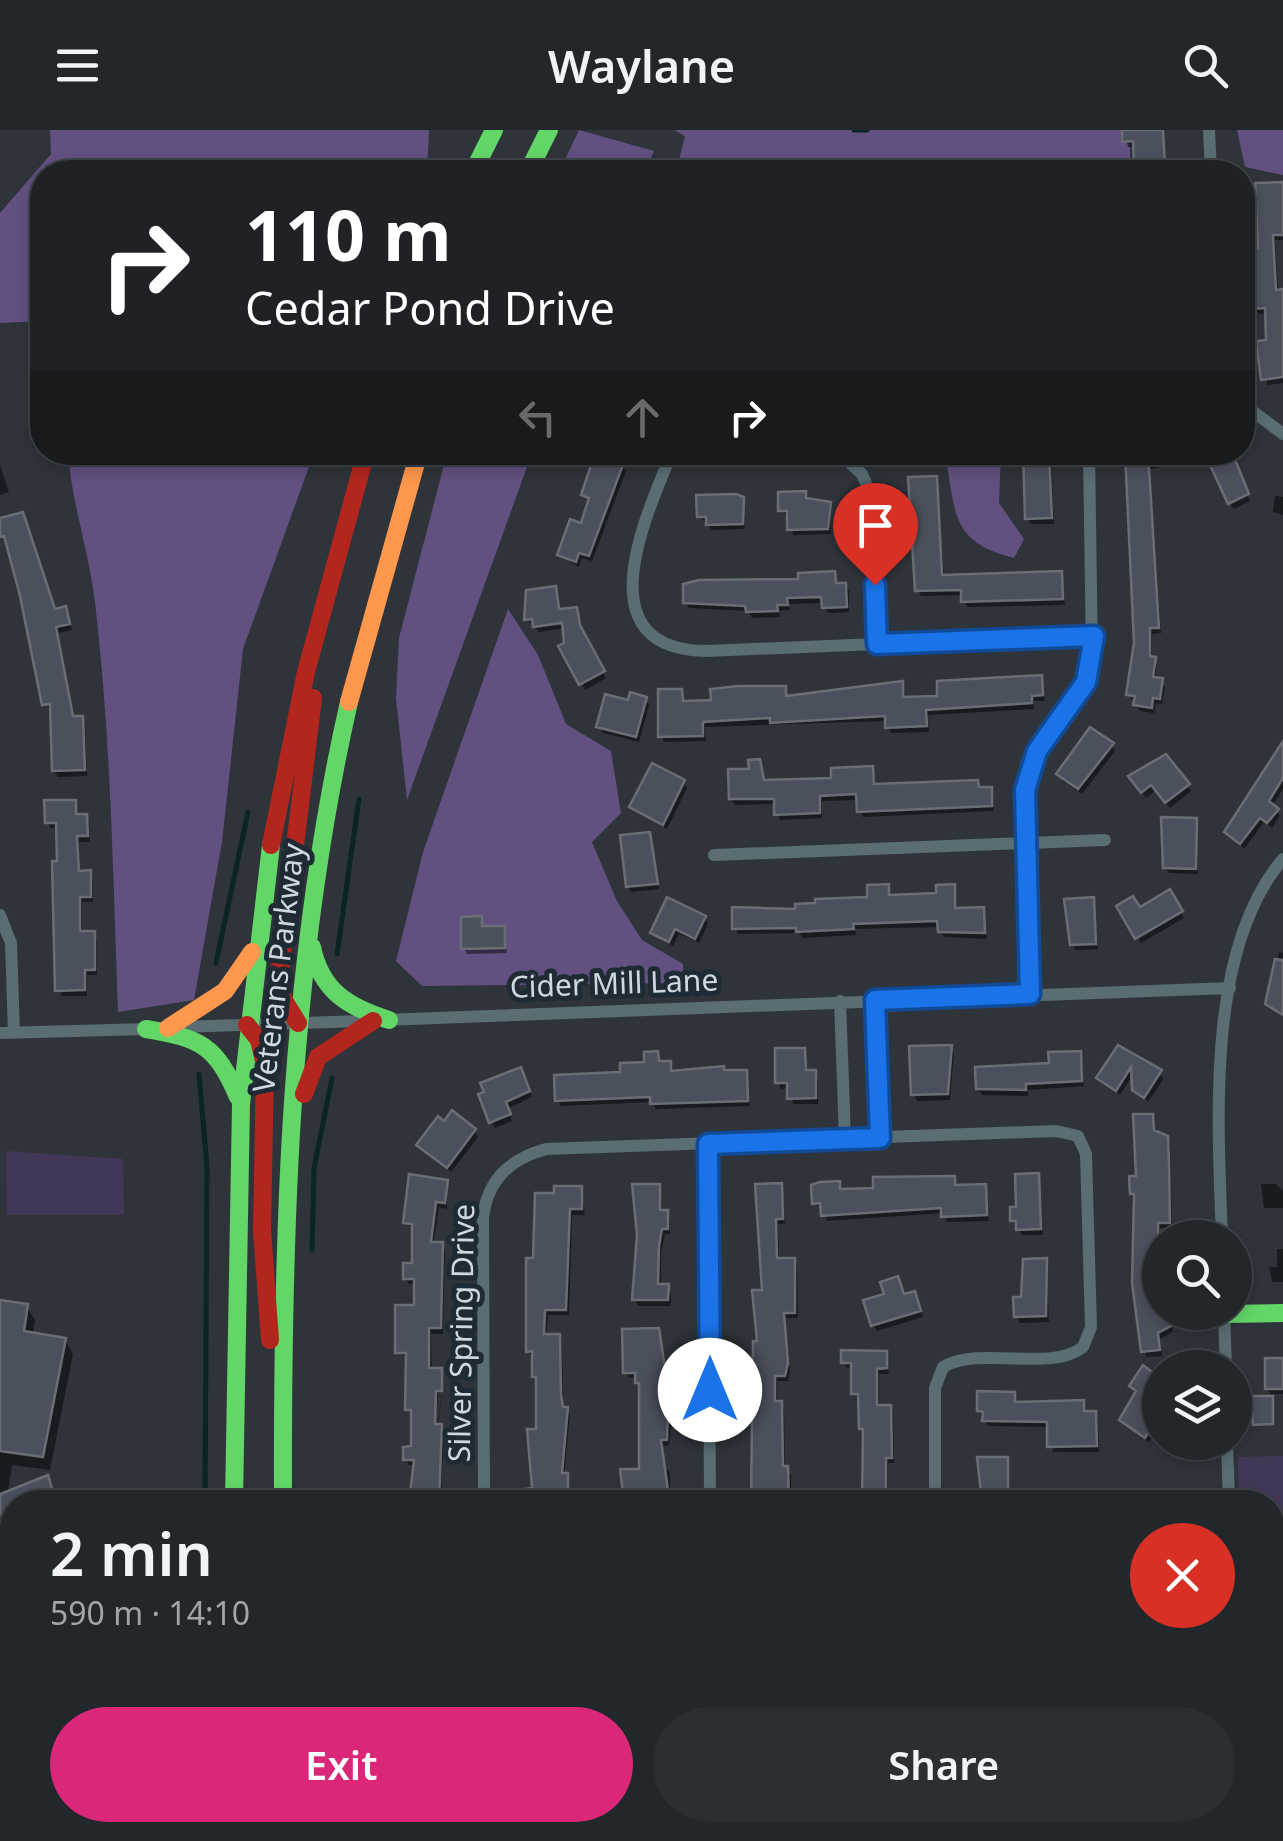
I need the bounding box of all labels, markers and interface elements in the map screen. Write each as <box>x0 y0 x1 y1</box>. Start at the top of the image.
text: Waylane <box>548 35 735 96</box>
icon: menu <box>50 38 105 93</box>
icon: search <box>1178 38 1233 93</box>
text: 110 m <box>245 186 452 282</box>
icon: right <box>80 200 210 330</box>
text: Cedar Pond Drive <box>245 277 615 338</box>
icon: left <box>510 390 565 445</box>
icon: ahead <box>615 390 670 445</box>
icon: right <box>720 390 775 445</box>
pin <box>833 483 918 586</box>
icon: arrive <box>848 498 903 553</box>
street label: Veterans Parkway <box>242 840 313 1095</box>
street label: Cider Mill Lane <box>509 958 719 1007</box>
street label: Silver Spring Drive <box>438 1203 483 1462</box>
map controls <box>1142 1220 1252 1460</box>
button: search <box>1142 1220 1252 1330</box>
position arrow <box>658 1338 762 1442</box>
button: layers <box>1142 1350 1252 1460</box>
text: 2 min <box>50 1512 213 1594</box>
button: close <box>1130 1523 1235 1628</box>
text: 590 m · 14:10 <box>50 1591 250 1634</box>
button: Exit <box>50 1707 633 1822</box>
button: Share <box>653 1707 1235 1822</box>

